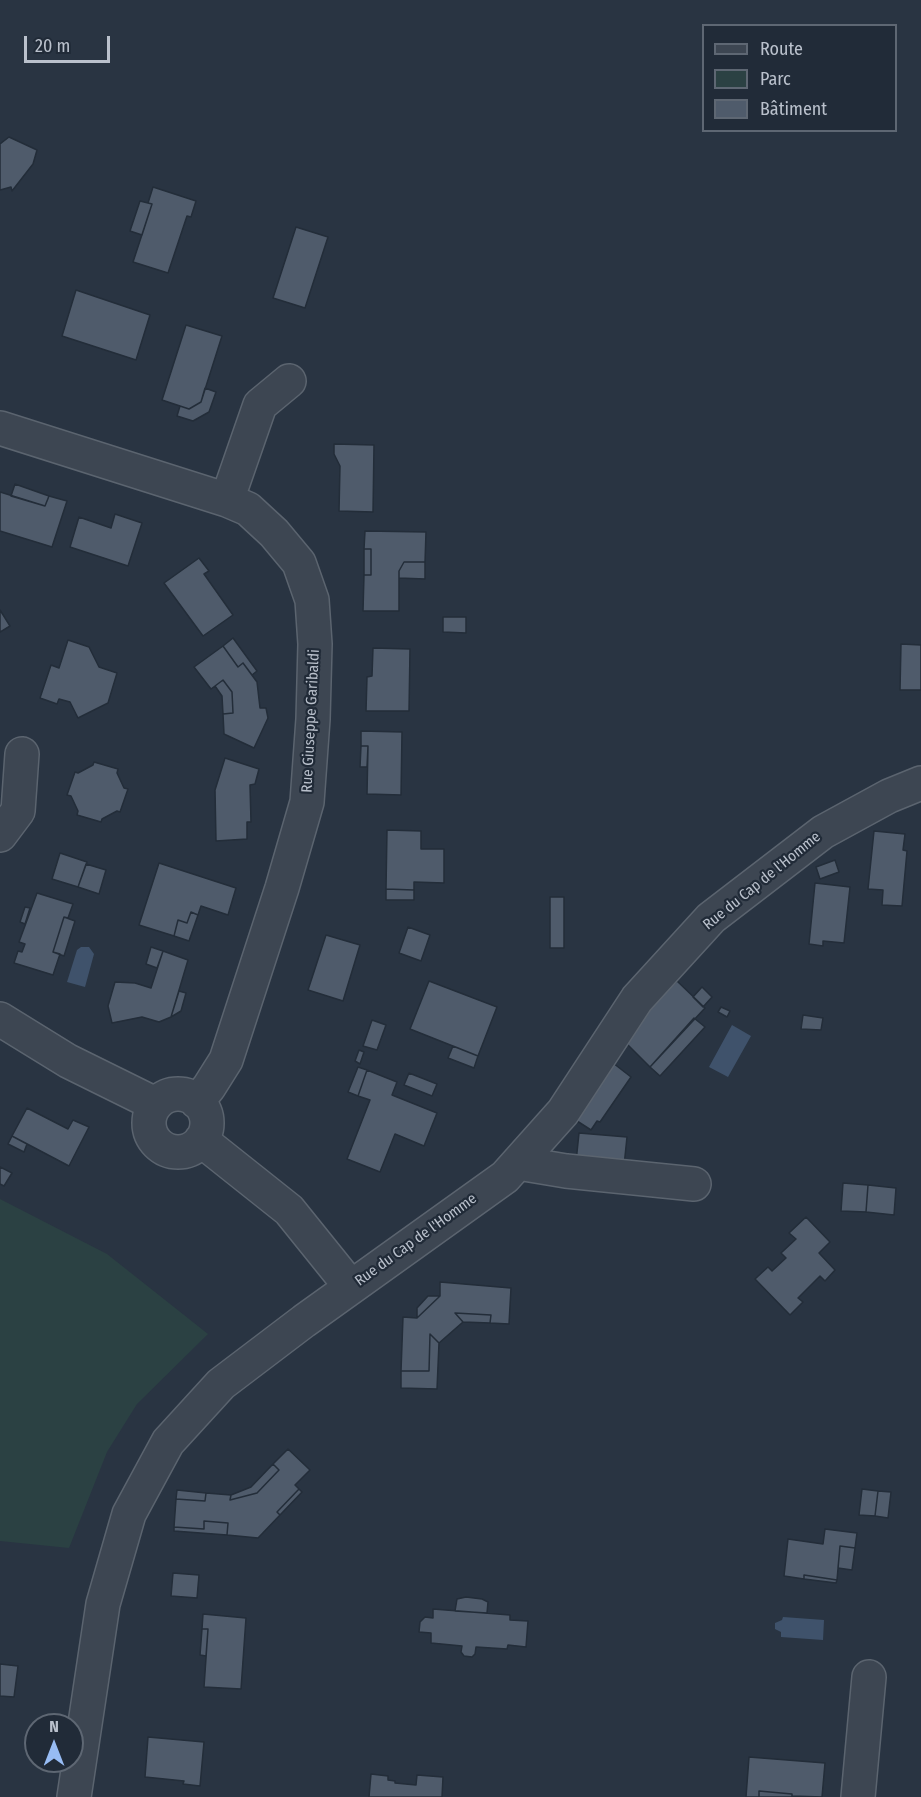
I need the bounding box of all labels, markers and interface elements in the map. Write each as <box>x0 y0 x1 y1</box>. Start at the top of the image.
scale bar <box>27 24 112 62</box>
legend <box>702 24 897 132</box>
text: 20 m <box>35 35 70 57</box>
text: Route <box>760 38 803 60</box>
text: Parc <box>760 68 791 90</box>
text: Bâtiment <box>760 98 827 120</box>
street label: Rue Giuseppe Garibaldi <box>298 649 324 793</box>
street label: Rue du Cap de l'Homme <box>700 828 824 934</box>
street label: Rue du Cap de l'Homme <box>352 1190 480 1290</box>
north arrow <box>24 1713 84 1773</box>
text: N <box>49 1717 59 1736</box>

